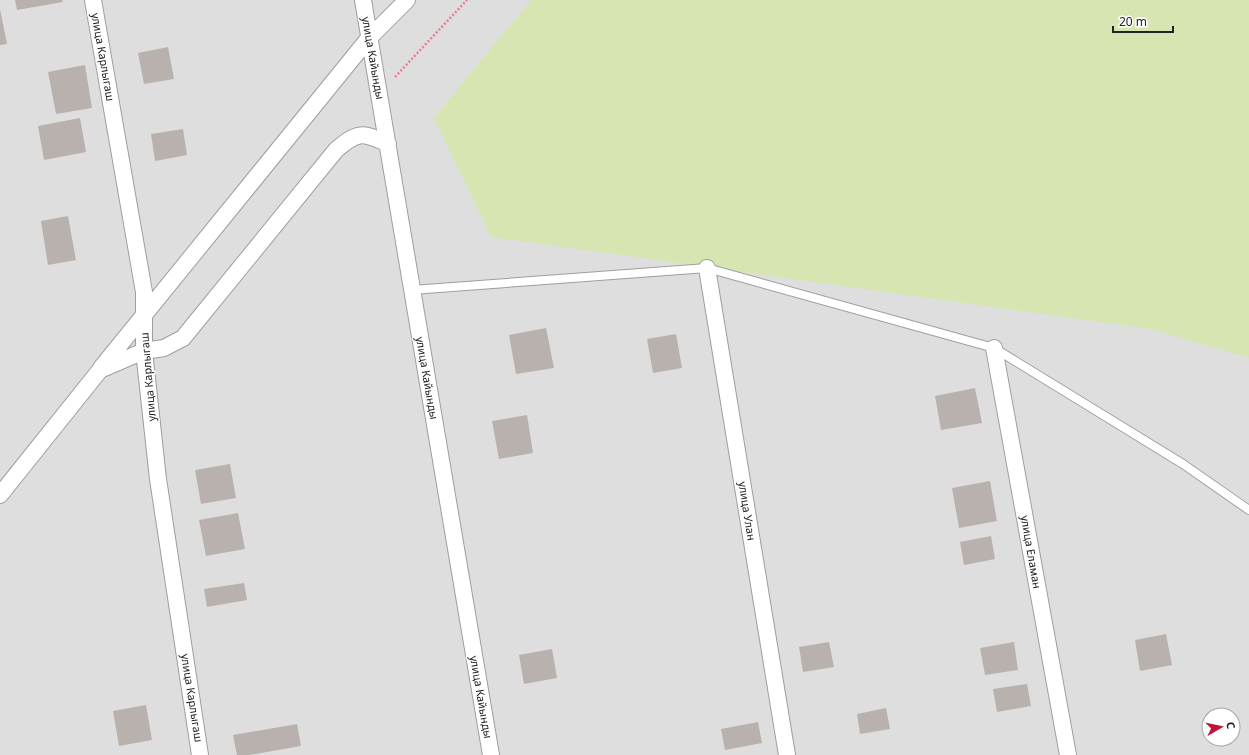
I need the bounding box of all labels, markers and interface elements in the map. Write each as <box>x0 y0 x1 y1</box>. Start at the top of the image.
scale bar <box>1113 8 1173 34</box>
street label: улица Карлыгаш <box>88 12 119 102</box>
text: 20 m <box>1119 13 1147 30</box>
street label: улица Кайынды <box>359 15 388 101</box>
street label: улица Карлыгаш <box>136 332 159 422</box>
street label: улица Кайынды <box>413 335 442 421</box>
street label: улица Улан <box>735 480 760 542</box>
street label: улица Еламан <box>1018 514 1045 590</box>
street label: улица Карлыгаш <box>178 653 207 743</box>
street label: улица Кайынды <box>467 654 496 740</box>
north arrow <box>1201 707 1241 747</box>
text: С <box>1223 721 1239 730</box>

